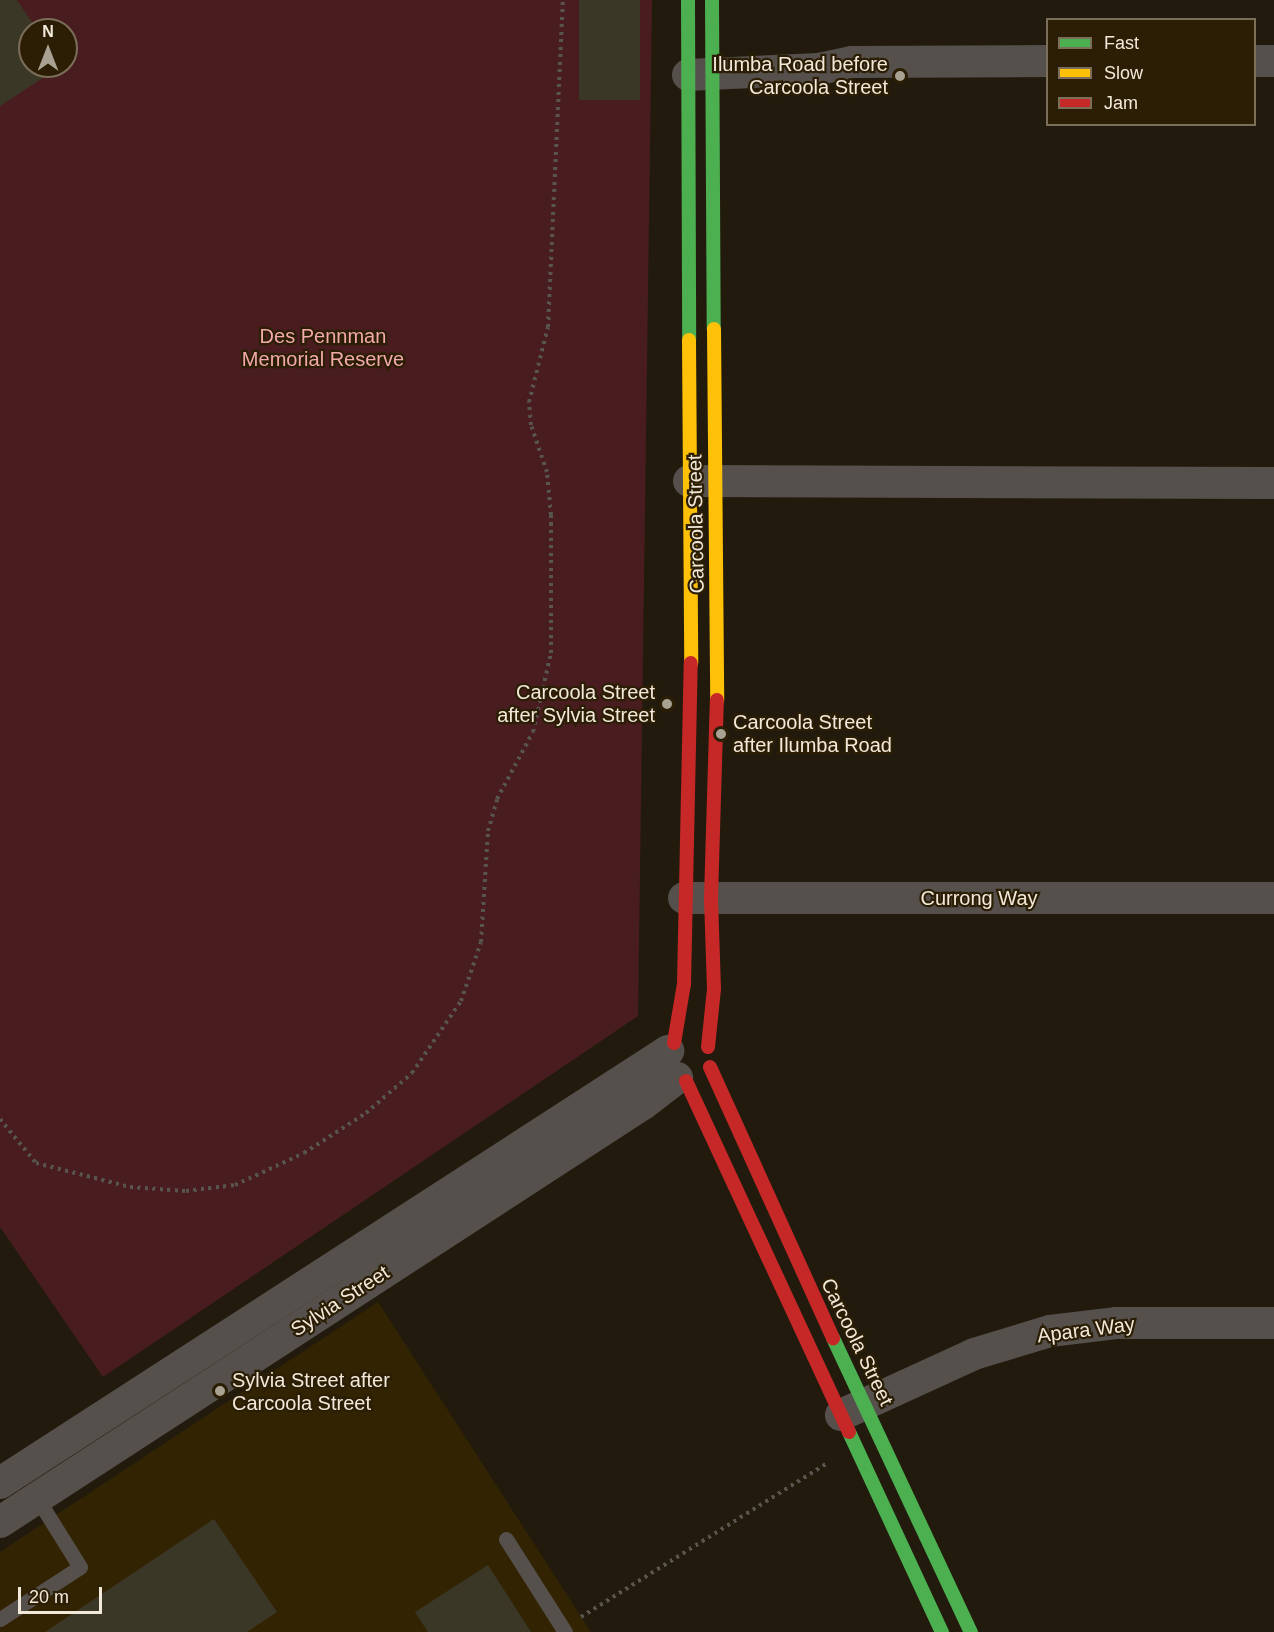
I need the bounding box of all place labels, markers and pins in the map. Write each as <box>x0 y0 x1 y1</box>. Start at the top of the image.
place label: Ilumba Road before Carcoola Street <box>712 52 888 99</box>
marker: Ilumba Road before Carcoola Street <box>893 69 907 83</box>
place label: Carcoola Street after Sylvia Street <box>497 680 655 727</box>
marker: Carcoola Street after Sylvia Street <box>660 697 674 711</box>
place label: Carcoola Street after Ilumba Road <box>733 710 892 757</box>
marker: Carcoola Street after Ilumba Road <box>714 727 728 741</box>
place label: Sylvia Street after Carcoola Street <box>232 1368 390 1415</box>
marker: Sylvia Street after Carcoola Street <box>213 1384 227 1398</box>

